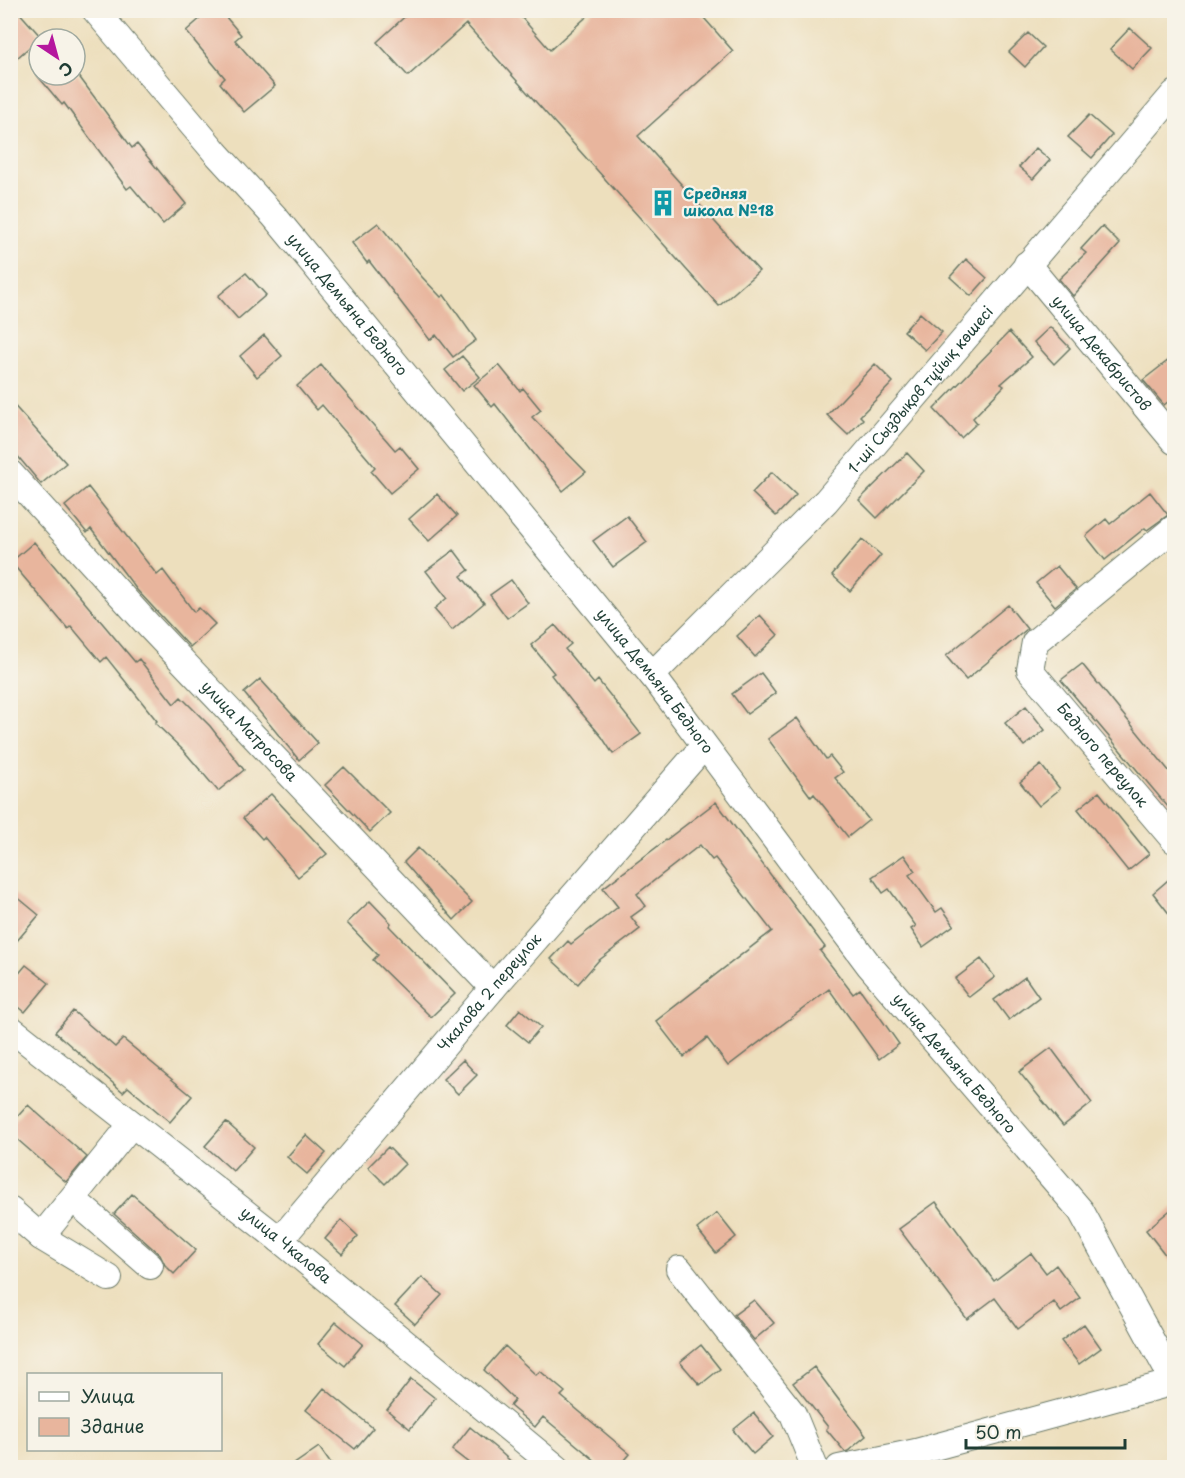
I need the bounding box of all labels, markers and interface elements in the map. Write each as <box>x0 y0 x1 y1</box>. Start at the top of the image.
north arrow <box>27 27 87 87</box>
text: С <box>54 57 78 83</box>
place label: Средняя школа №18 <box>683 181 774 221</box>
building icon: Средняя школа №18 <box>648 188 678 218</box>
street label: улица Демьяна Бедного <box>282 227 414 380</box>
street label: улица Декабристов <box>1047 289 1158 416</box>
street label: 1-ші Сыздықов тұйық көшесі <box>841 300 998 478</box>
street label: улица Демьяна Бедного <box>591 603 720 758</box>
street label: улица Матросова <box>197 675 304 786</box>
street label: Бедного переулок <box>1052 697 1154 812</box>
street label: Чкалова 2 переулок <box>431 927 546 1056</box>
street label: улица Демьяна Бедного <box>888 987 1022 1138</box>
street label: улица Чкалова <box>236 1200 338 1288</box>
legend <box>27 1373 222 1451</box>
text: Улица <box>81 1382 135 1409</box>
text: Здание <box>81 1412 144 1439</box>
scale bar <box>966 1412 1125 1450</box>
text: 50 m <box>975 1418 1022 1445</box>

